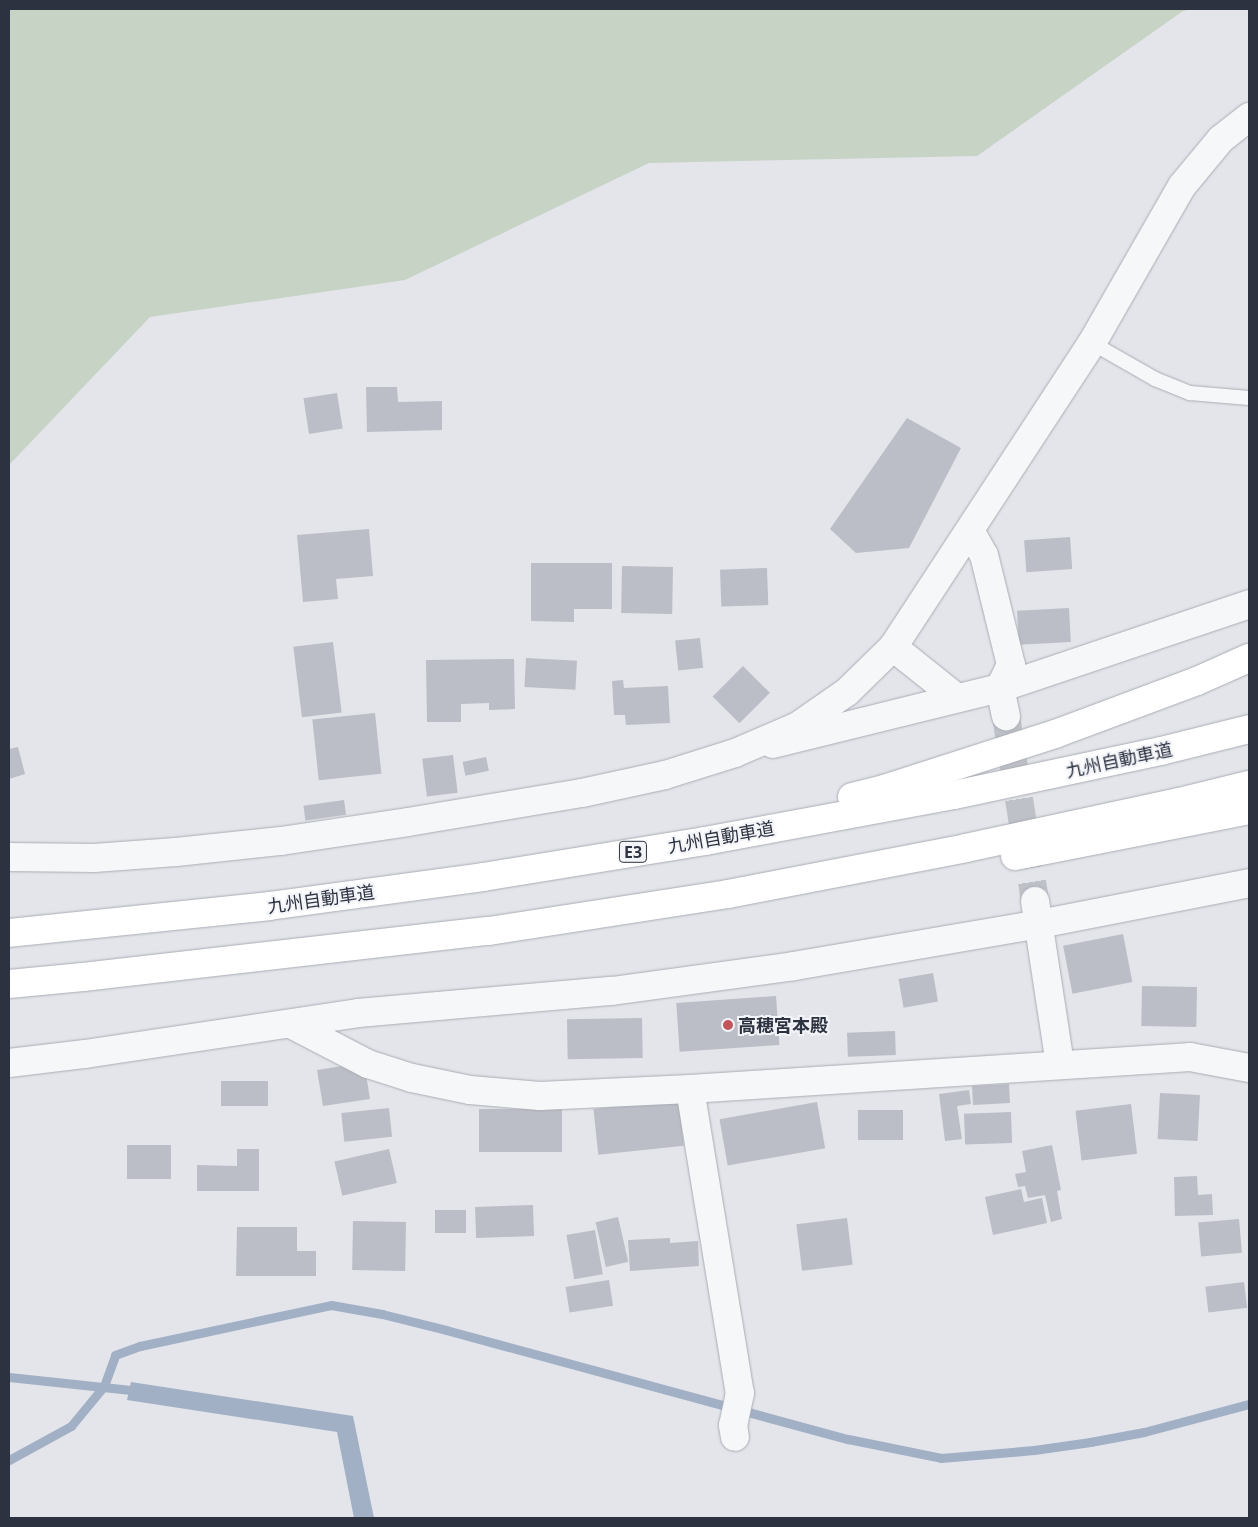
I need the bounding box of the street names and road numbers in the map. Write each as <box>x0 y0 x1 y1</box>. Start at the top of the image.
street label: 九州自動車道 <box>1064 738 1174 782</box>
street label: 九州自動車道 <box>666 817 776 857</box>
road number: E3 <box>618 839 648 866</box>
street label: 九州自動車道 <box>266 881 376 917</box>

